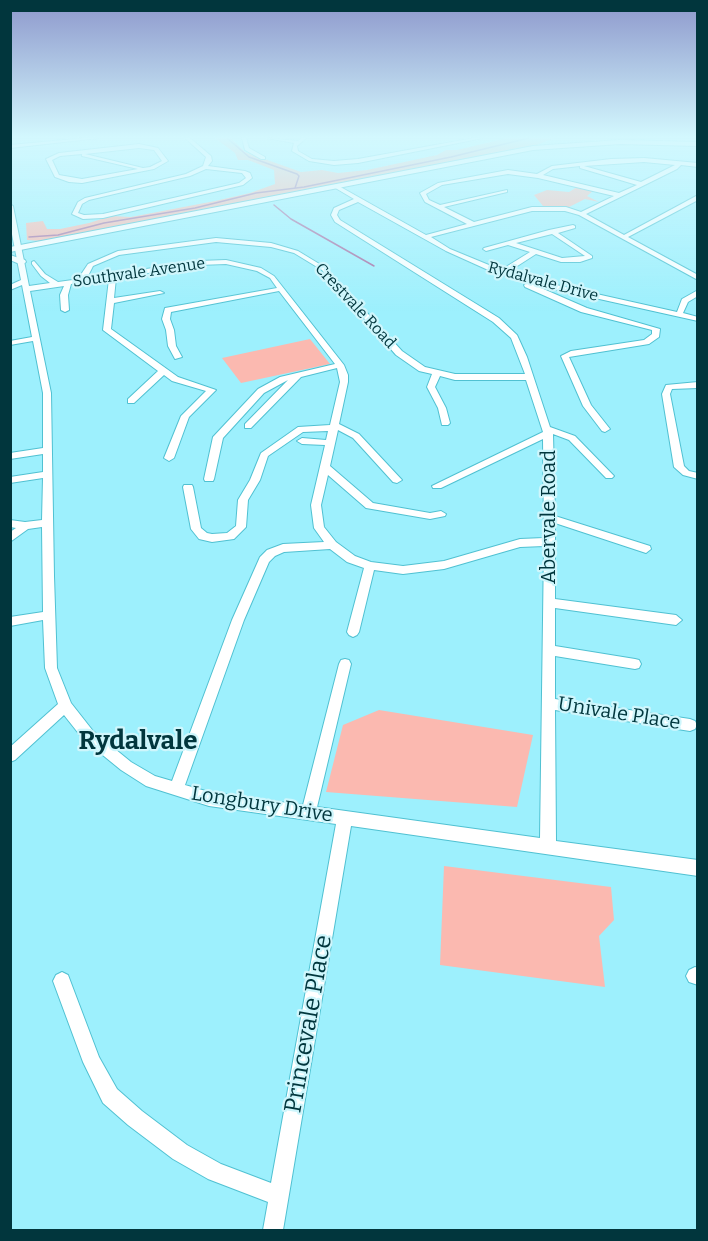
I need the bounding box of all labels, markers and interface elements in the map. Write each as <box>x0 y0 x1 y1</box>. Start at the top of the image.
street label: Southvale Avenue <box>72 254 206 292</box>
street label: Rydalvale Drive <box>486 258 600 306</box>
street label: Crestvale Road <box>311 259 399 353</box>
street label: Abervale Road <box>537 450 561 584</box>
street label: Univale Place <box>556 692 682 736</box>
district label: Rydalvale <box>78 726 198 758</box>
street label: Longbury Drive <box>190 782 334 828</box>
street label: Princevale Place <box>279 933 339 1115</box>

